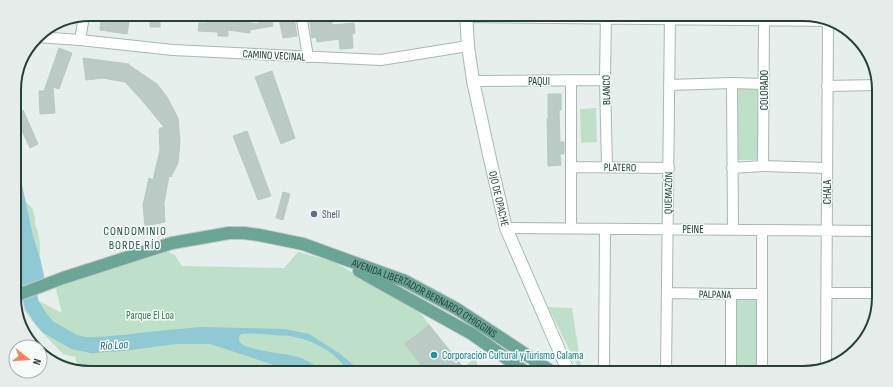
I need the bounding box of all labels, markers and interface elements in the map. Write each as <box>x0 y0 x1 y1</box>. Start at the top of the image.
street label: CAMINO VECINAL <box>242 47 306 64</box>
street label: COLORADO <box>758 70 771 110</box>
street label: PAQUI <box>528 75 550 88</box>
street label: BLANCO <box>600 75 613 105</box>
street label: PLATERO <box>604 161 636 174</box>
street label: OJO DE OPACHE <box>486 170 511 228</box>
street label: QUEMAZÓN <box>662 172 675 214</box>
street label: CHALA <box>821 179 834 204</box>
place label: Shell <box>322 208 340 221</box>
marker: Shell <box>309 209 319 219</box>
street label: PEINE <box>682 223 704 236</box>
district label: CONDOMINIO BORDE RÍO <box>103 224 167 253</box>
street label: AVENIDA LIBERTADOR BERNARDO O'HIGGINS <box>349 256 500 341</box>
street label: PALPANA <box>699 288 732 301</box>
park label: Parque El Loa <box>126 309 174 322</box>
water label: Río Loa <box>99 337 129 354</box>
north arrow <box>8 339 48 379</box>
place label: Corporación Cultural y Turismo Calama <box>442 349 583 362</box>
marker: Corporación Cultural y Turismo Calama <box>429 350 439 360</box>
text: N <box>30 357 44 367</box>

